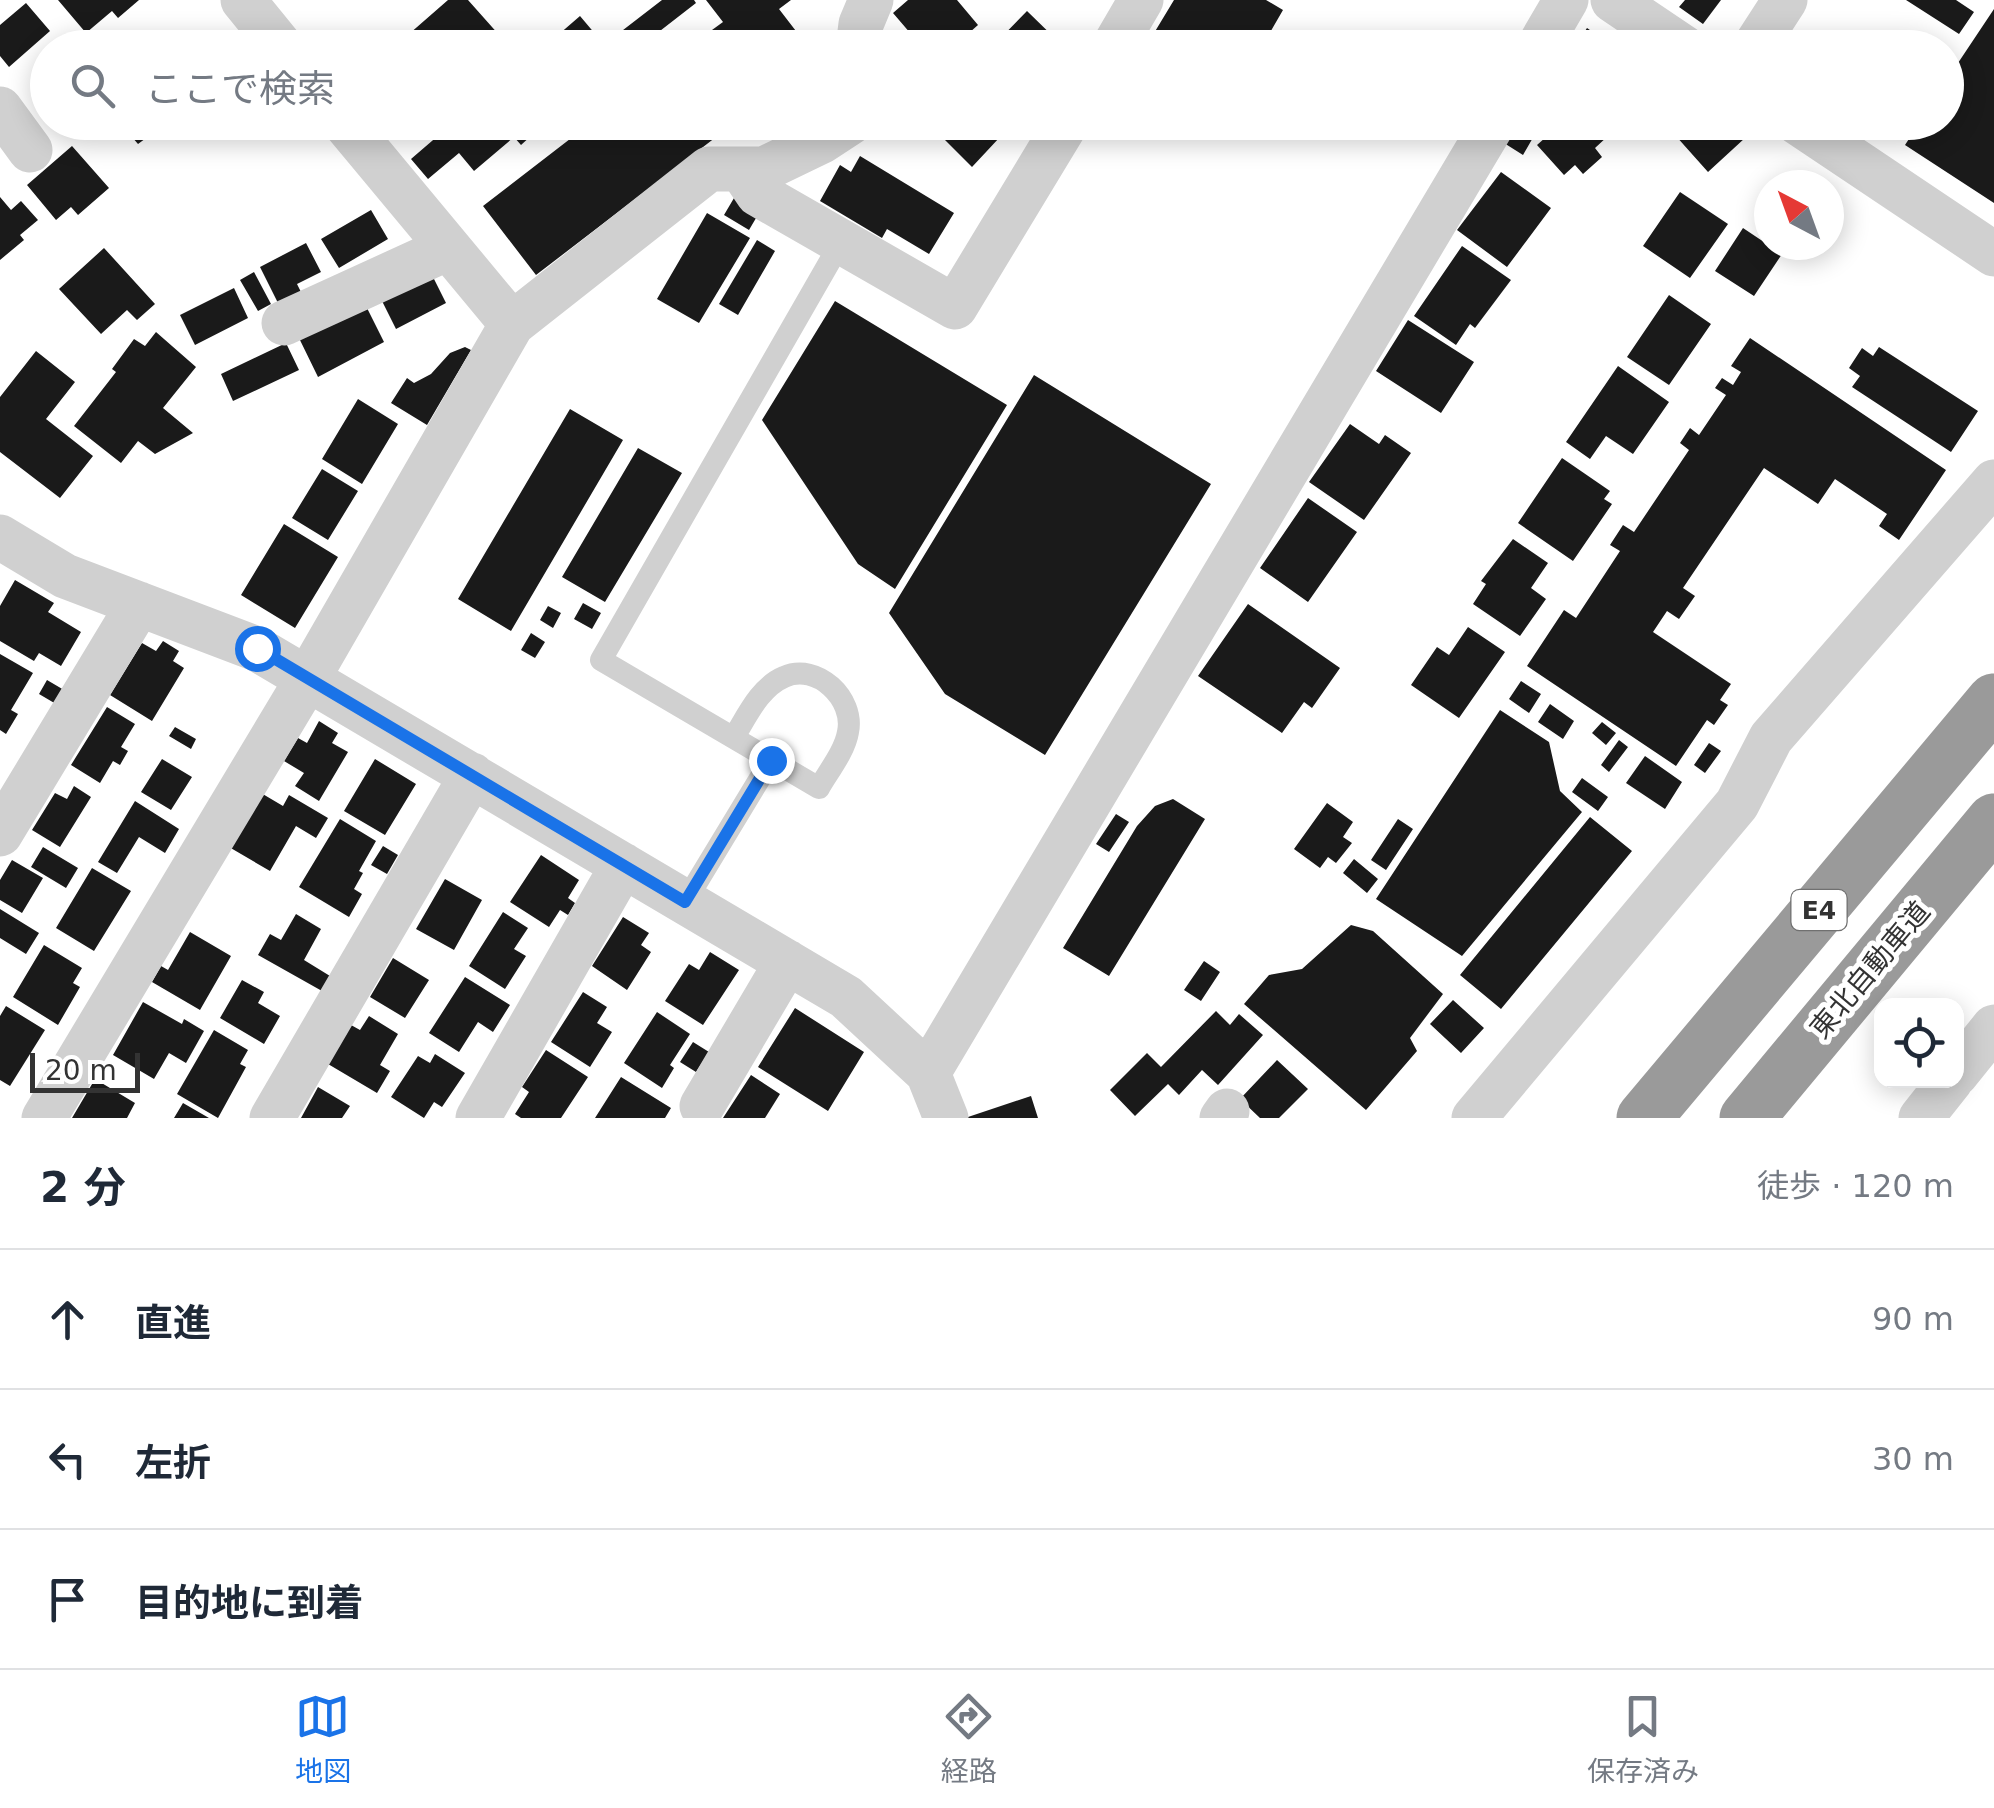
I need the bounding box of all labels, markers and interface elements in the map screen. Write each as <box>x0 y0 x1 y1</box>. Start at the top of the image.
search box <box>30 30 1964 140</box>
icon: search <box>65 58 120 113</box>
text: ここで検索 <box>145 67 335 111</box>
north arrow <box>1754 170 1844 260</box>
route start <box>235 626 281 672</box>
route end <box>749 738 795 784</box>
road number: E4 <box>1792 890 1846 930</box>
street label: 東北自動車道 <box>1803 895 1937 1045</box>
map controls <box>1874 998 1964 1088</box>
button: locate <box>1874 998 1964 1088</box>
scale bar <box>30 1048 140 1092</box>
text: 20 m <box>45 1054 117 1087</box>
text: 2 分 <box>40 1163 126 1212</box>
text: 徒歩 · 120 m <box>1757 1167 1954 1205</box>
icon: ahead <box>40 1292 95 1347</box>
text: 90 m <box>1872 1300 1954 1338</box>
text: 直進 <box>135 1301 211 1345</box>
icon: left <box>40 1432 95 1487</box>
text: 30 m <box>1872 1440 1954 1478</box>
text: 左折 <box>135 1441 211 1485</box>
icon: arrive <box>40 1572 95 1627</box>
text: 目的地に到着 <box>135 1581 363 1625</box>
tab: 地図 <box>295 1689 351 1789</box>
tab: 経路 <box>941 1689 997 1789</box>
tab: 保存済み <box>1587 1689 1699 1789</box>

